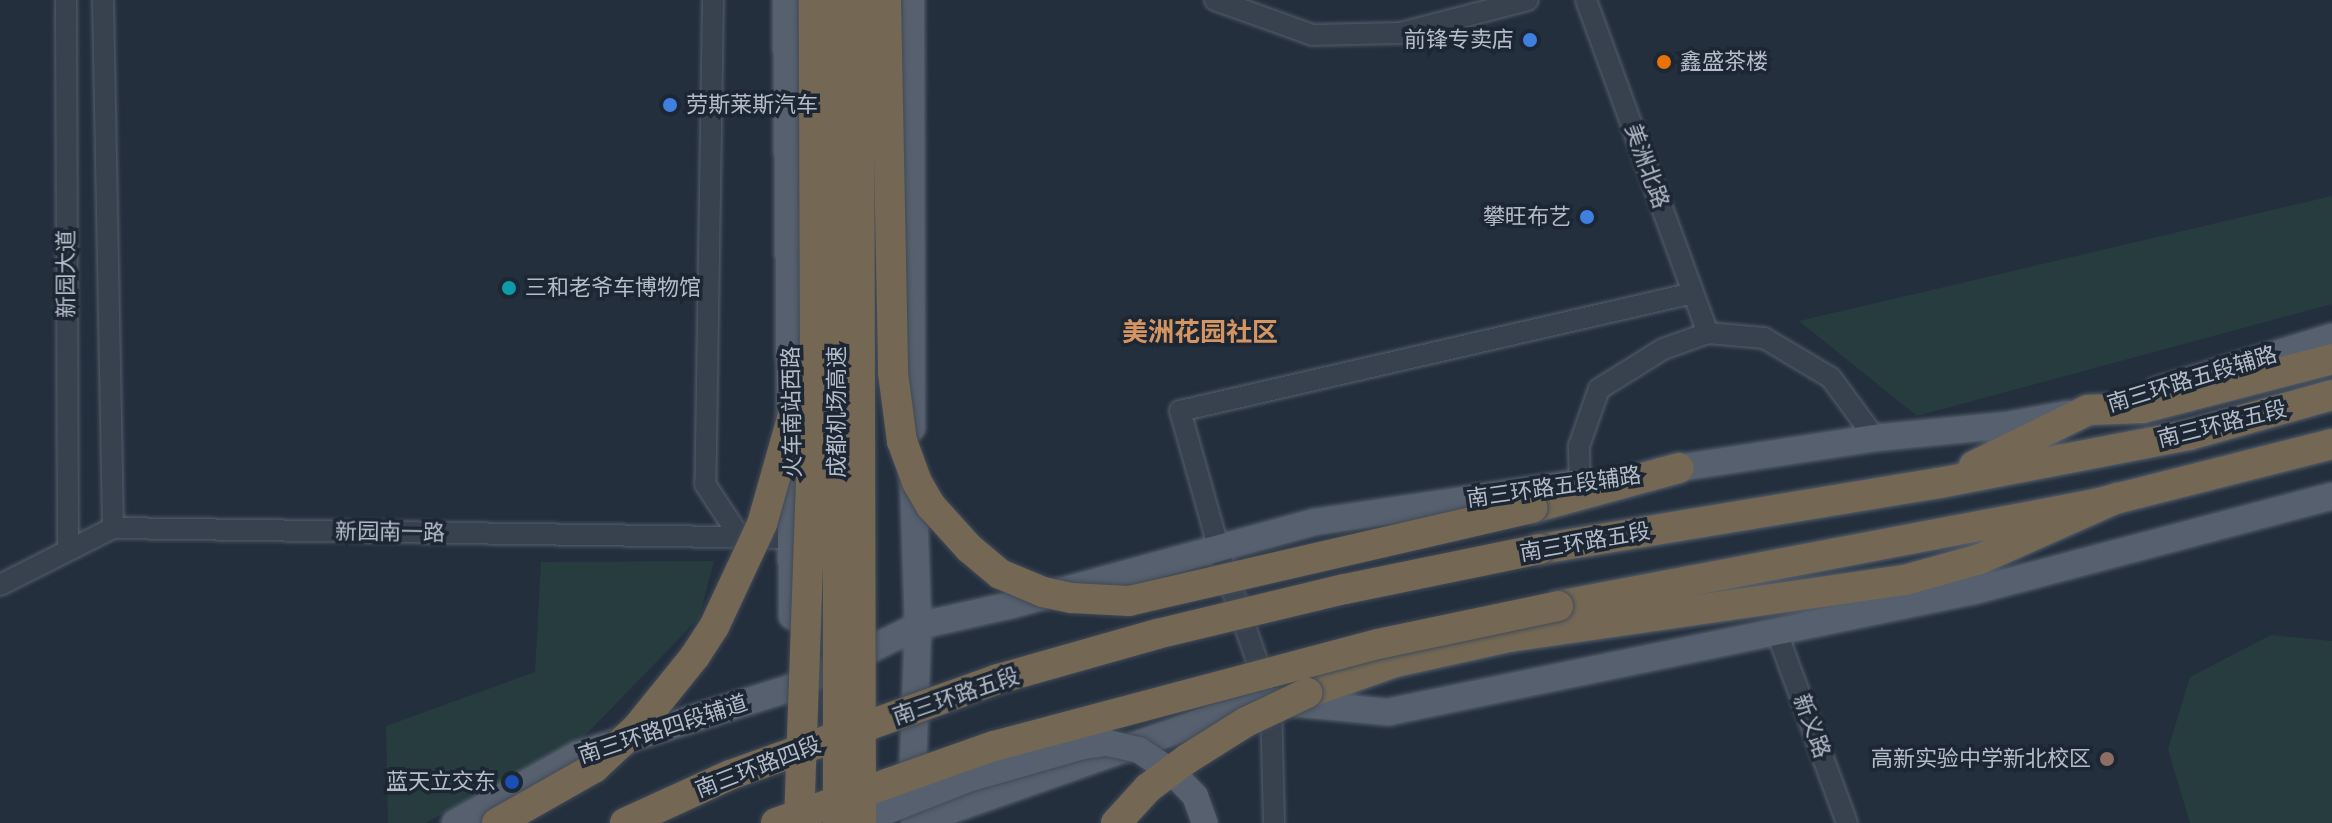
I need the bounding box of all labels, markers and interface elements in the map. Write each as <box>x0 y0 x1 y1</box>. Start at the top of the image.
place label: 前锋专卖店 <box>1404 27 1514 53</box>
marker: 前锋专卖店 <box>1521 31 1539 49</box>
place label: 鑫盛茶楼 <box>1680 49 1768 75</box>
marker: 鑫盛茶楼 <box>1655 53 1673 71</box>
place label: 劳斯莱斯汽车 <box>686 92 818 118</box>
marker: 劳斯莱斯汽车 <box>661 96 679 114</box>
street label: 美洲北路 <box>1620 120 1674 212</box>
place label: 攀旺布艺 <box>1483 204 1571 230</box>
marker: 攀旺布艺 <box>1578 208 1596 226</box>
street label: 新园大道 <box>53 230 79 318</box>
place label: 三和老爷车博物馆 <box>525 275 701 301</box>
marker: 三和老爷车博物馆 <box>500 279 518 297</box>
district label: 美洲花园社区 <box>1122 317 1278 349</box>
street label: 南三环路五段辅路 <box>2104 341 2280 417</box>
street label: 火车南站西路 <box>778 346 806 478</box>
street label: 成都机场高速 <box>824 346 850 478</box>
street label: 南三环路五段 <box>2155 395 2289 453</box>
street label: 南三环路五段辅路 <box>1465 462 1643 512</box>
street label: 新园南一路 <box>335 518 445 546</box>
street label: 南三环路五段 <box>1518 518 1652 566</box>
street label: 南三环路五段 <box>889 662 1023 730</box>
street label: 南三环路四段辅道 <box>575 689 751 769</box>
street label: 新义路 <box>1788 690 1836 762</box>
street label: 南三环路四段 <box>692 731 824 803</box>
place label: 高新实验中学新北校区 <box>1871 746 2091 772</box>
marker: 高新实验中学新北校区 <box>2098 750 2116 768</box>
place label: 蓝天立交东 <box>386 769 496 795</box>
marker: 蓝天立交东 <box>503 773 521 791</box>

